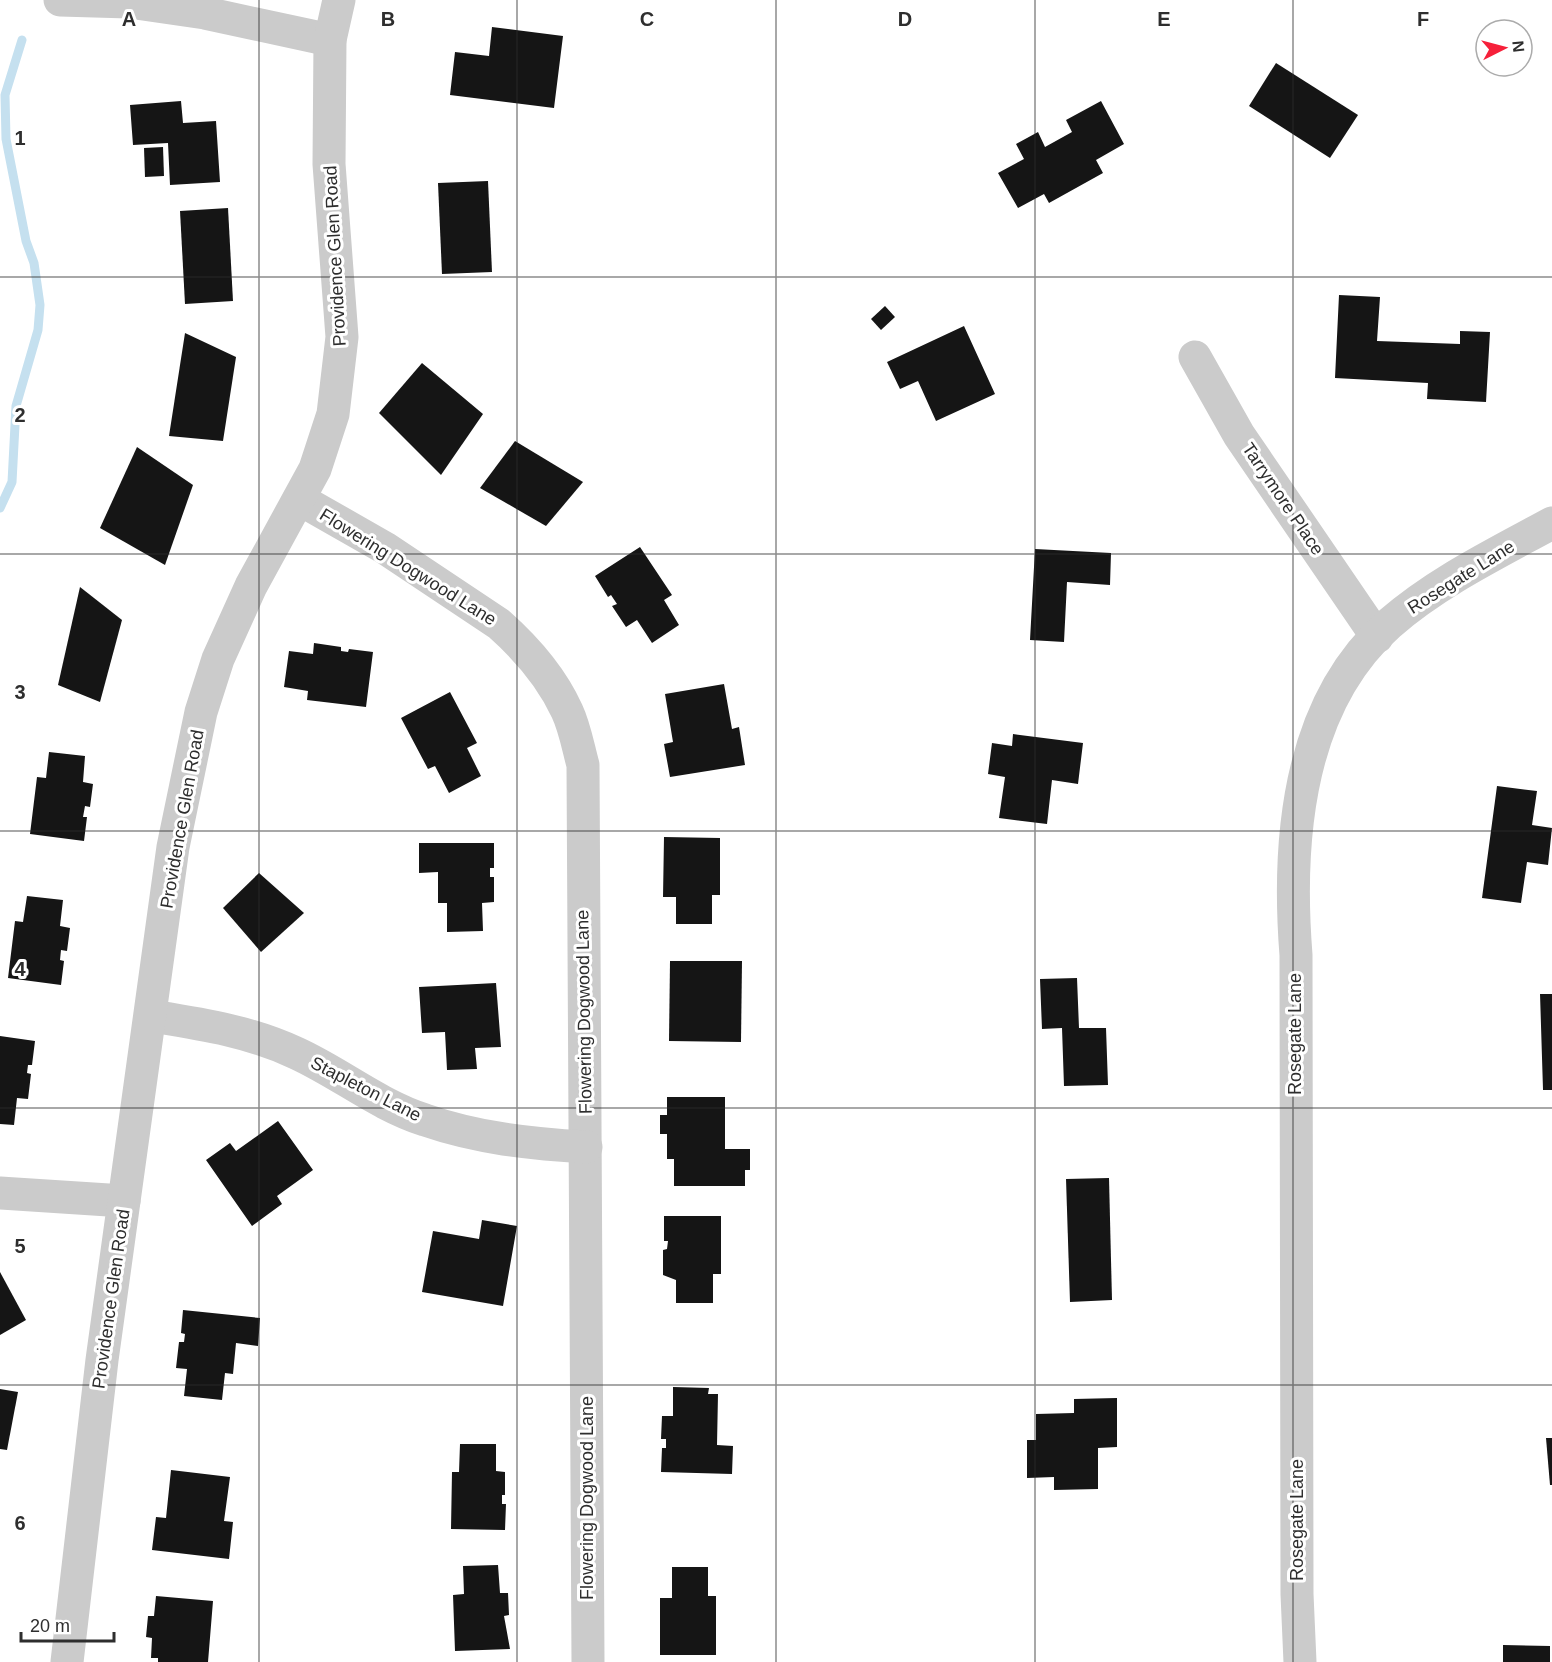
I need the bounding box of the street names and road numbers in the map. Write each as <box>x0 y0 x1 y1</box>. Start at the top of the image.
street label: Providence Glen Road <box>320 165 350 347</box>
street label: Tarrymore Place <box>1238 439 1328 559</box>
street label: Flowering Dogwood Lane <box>316 504 500 630</box>
street label: Rosegate Lane <box>1404 536 1518 618</box>
street label: Providence Glen Road <box>156 728 208 910</box>
street label: Flowering Dogwood Lane <box>572 910 596 1114</box>
street label: Rosegate Lane <box>1285 973 1305 1095</box>
street label: Stapleton Lane <box>308 1053 424 1125</box>
street label: Providence Glen Road <box>88 1208 134 1390</box>
street label: Flowering Dogwood Lane <box>577 1396 597 1600</box>
street label: Rosegate Lane <box>1287 1459 1307 1581</box>

